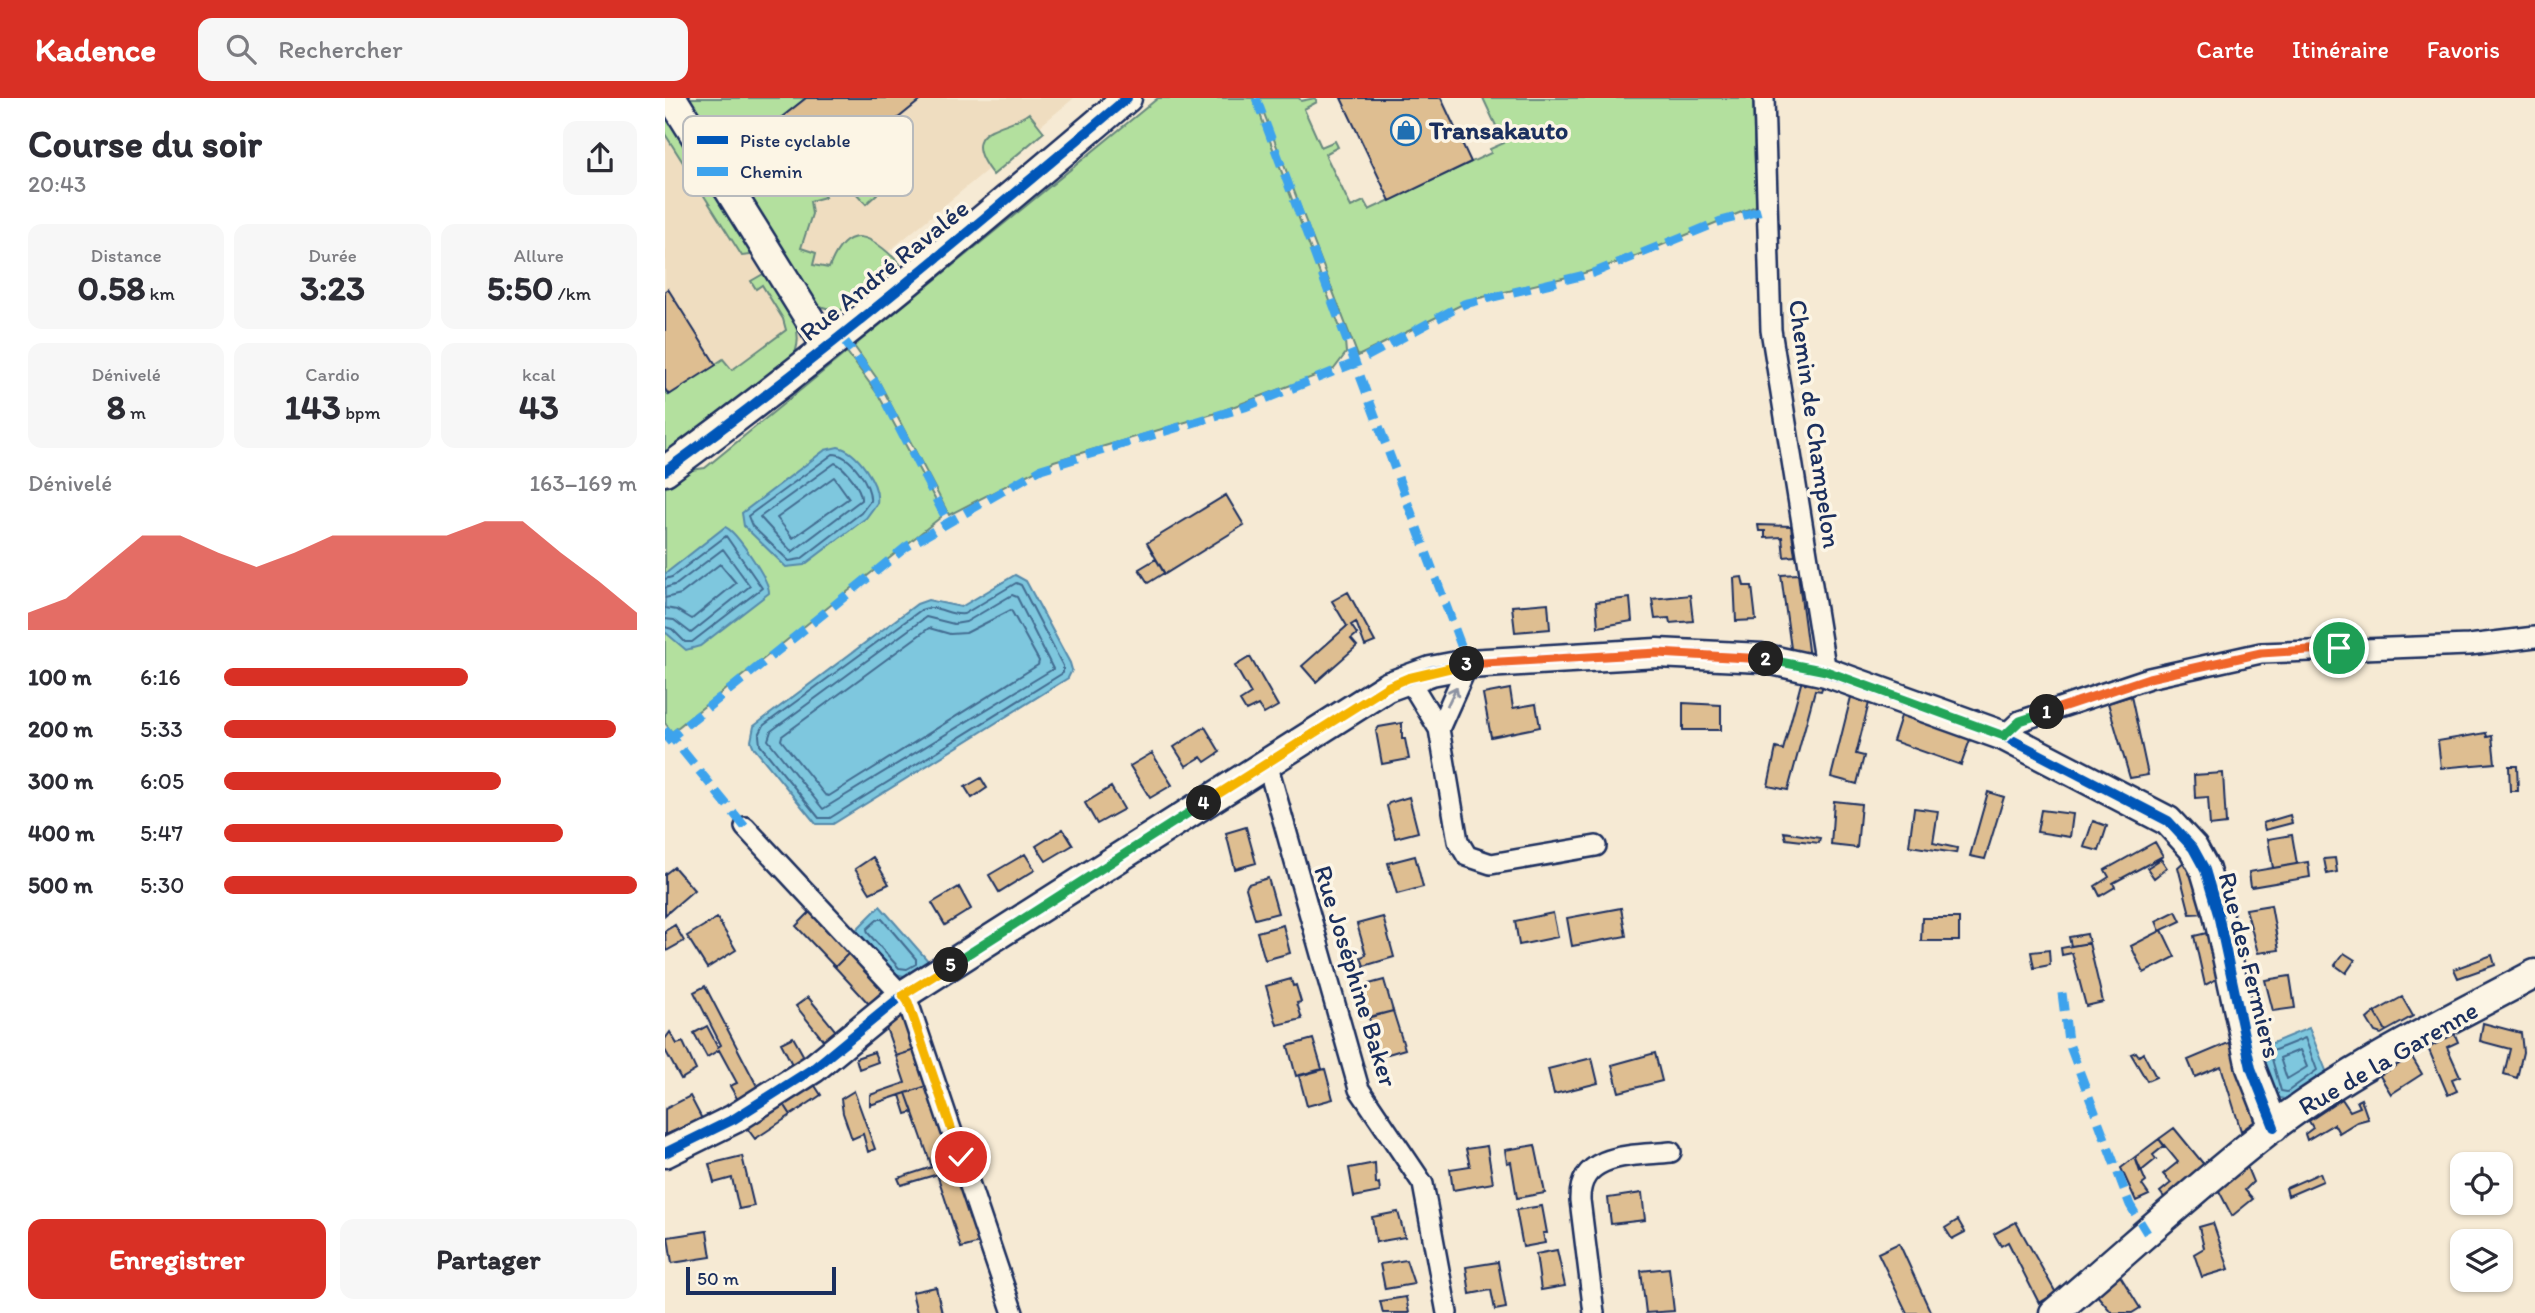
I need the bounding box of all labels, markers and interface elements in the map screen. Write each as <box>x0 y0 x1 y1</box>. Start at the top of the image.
search box <box>198 18 688 81</box>
text: Kadence <box>35 30 156 69</box>
icon: search <box>222 30 260 68</box>
text: Rechercher <box>278 33 403 65</box>
text: Carte <box>2196 35 2254 64</box>
text: Itinéraire <box>2292 35 2389 64</box>
text: Favoris <box>2427 35 2500 64</box>
shop icon: Transakauto <box>1389 113 1423 147</box>
place label: Transakauto <box>1428 114 1568 146</box>
legend <box>683 116 913 196</box>
text: Course du soir <box>28 121 262 167</box>
button: share <box>563 121 637 195</box>
text: Piste cyclable <box>740 129 851 152</box>
text: Chemin <box>740 160 803 183</box>
text: 20:43 <box>28 170 86 198</box>
street label: Rue André Ravalée <box>793 192 975 348</box>
text: Distance <box>91 244 162 267</box>
text: Durée <box>308 244 357 267</box>
text: Allure <box>514 244 564 267</box>
text: 0.58 <box>78 267 145 309</box>
text: 3:23 <box>300 267 365 309</box>
text: 5:50 <box>487 267 554 309</box>
text: km <box>145 282 175 305</box>
text: /km <box>554 282 591 305</box>
street label: Chemin de Champelon <box>1782 298 1848 551</box>
text: Dénivelé <box>91 363 161 386</box>
text: Cardio <box>305 363 360 386</box>
text: kcal <box>522 363 556 386</box>
text: 8 <box>106 386 126 428</box>
text: 143 <box>285 386 341 428</box>
text: 43 <box>519 386 559 428</box>
text: m <box>126 401 146 424</box>
text: bpm <box>341 401 380 424</box>
text: Dénivelé <box>28 469 112 497</box>
text: 163–169 m <box>529 469 637 497</box>
pin <box>2309 618 2369 678</box>
icon: arrive <box>2320 629 2358 667</box>
pin: 2 <box>1749 642 1783 676</box>
pin: 3 <box>1449 646 1485 682</box>
text: 2 <box>1761 647 1771 670</box>
text: 3 <box>1461 652 1472 675</box>
text: 100 m <box>28 663 92 691</box>
text: 6:16 <box>140 663 181 691</box>
one-way arrow <box>1446 686 1460 707</box>
pin: 1 <box>2029 694 2065 730</box>
text: 1 <box>2042 700 2051 723</box>
text: 200 m <box>28 715 93 743</box>
text: 5:33 <box>140 715 183 743</box>
text: 300 m <box>28 767 93 795</box>
text: 6:05 <box>140 767 184 795</box>
pin: 4 <box>1187 786 1221 820</box>
text: 4 <box>1198 791 1209 814</box>
text: 400 m <box>28 819 95 847</box>
text: 5:47 <box>140 819 183 847</box>
street label: Rue Joséphine Baker <box>1307 861 1405 1091</box>
street label: Rue des Fermiers <box>2211 869 2289 1061</box>
text: 500 m <box>28 871 93 899</box>
text: 5:30 <box>140 871 184 899</box>
pin: 5 <box>933 948 969 982</box>
text: 5 <box>946 953 955 976</box>
street label: Rue de la Garenne <box>2292 994 2484 1122</box>
pin <box>931 1127 991 1187</box>
icon: check <box>942 1138 980 1176</box>
map controls <box>2450 1152 2513 1292</box>
button: locate <box>2450 1152 2513 1215</box>
button: Enregistrer <box>28 1219 326 1299</box>
button: Partager <box>340 1219 637 1299</box>
button: layers <box>2450 1229 2513 1292</box>
scale bar <box>686 1264 837 1296</box>
text: 50 m <box>697 1267 739 1290</box>

